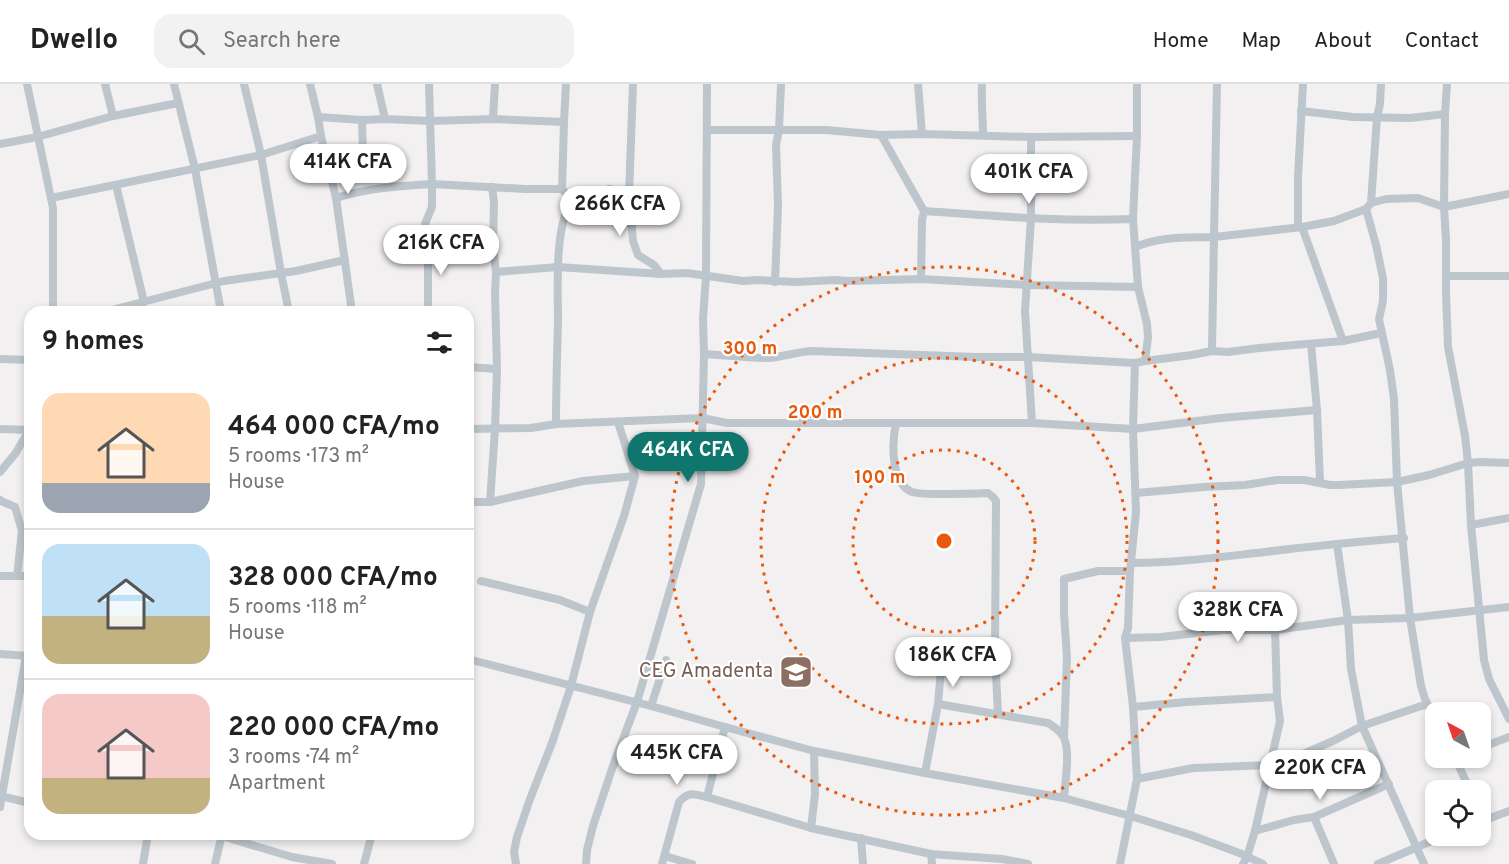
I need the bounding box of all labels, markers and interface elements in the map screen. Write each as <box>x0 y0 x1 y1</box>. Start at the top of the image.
search box <box>154 14 574 68</box>
text: Dwello <box>30 23 118 59</box>
icon: search <box>175 25 208 58</box>
text: Search here <box>223 28 341 55</box>
text: Home <box>1153 28 1209 55</box>
text: Map <box>1242 28 1281 55</box>
text: About <box>1314 28 1372 55</box>
text: Contact <box>1405 28 1479 55</box>
pin: 414K CFA <box>286 144 410 195</box>
text: 414K CFA <box>304 150 392 176</box>
pin: 401K CFA <box>967 154 1091 205</box>
text: 401K CFA <box>985 160 1073 186</box>
pin: 266K CFA <box>558 186 682 237</box>
text: 266K CFA <box>574 192 666 218</box>
pin: 216K CFA <box>379 225 503 276</box>
text: 216K CFA <box>397 231 485 257</box>
text: 9 homes <box>42 326 144 359</box>
icon: filters <box>423 326 456 359</box>
text: 300 m <box>723 338 777 361</box>
text: 200 m <box>787 402 843 425</box>
text: 464 000 CFA/mo <box>228 411 440 444</box>
icon: home <box>90 417 162 489</box>
pin: 464K CFA <box>626 432 750 483</box>
text: 464K CFA <box>642 438 735 464</box>
text: 5 rooms · 173 m² <box>228 444 369 470</box>
text: 100 m <box>854 467 906 490</box>
text: House <box>228 470 284 496</box>
centre of rings <box>934 531 954 551</box>
text: 328 000 CFA/mo <box>228 562 438 595</box>
icon: home <box>90 568 162 640</box>
pin: 328K CFA <box>1176 592 1300 643</box>
text: 5 rooms · 118 m² <box>228 595 367 621</box>
text: 328K CFA <box>1192 598 1284 624</box>
text: House <box>228 621 284 647</box>
pin: 186K CFA <box>891 637 1015 688</box>
text: 186K CFA <box>909 643 997 669</box>
school or university icon: CEG Amadenta <box>778 654 814 690</box>
place label: CEG Amadenta <box>639 659 773 685</box>
north arrow <box>1425 702 1491 768</box>
map controls <box>1425 702 1491 846</box>
text: 220 000 CFA/mo <box>228 712 439 745</box>
icon: home <box>90 718 162 790</box>
pin: 445K CFA <box>615 735 739 786</box>
text: 445K CFA <box>631 741 723 767</box>
text: 3 rooms · 74 m² <box>228 745 359 771</box>
pin: 220K CFA <box>1258 750 1382 801</box>
text: 220K CFA <box>1274 756 1366 782</box>
text: Apartment <box>228 771 326 797</box>
button: locate <box>1425 780 1491 846</box>

